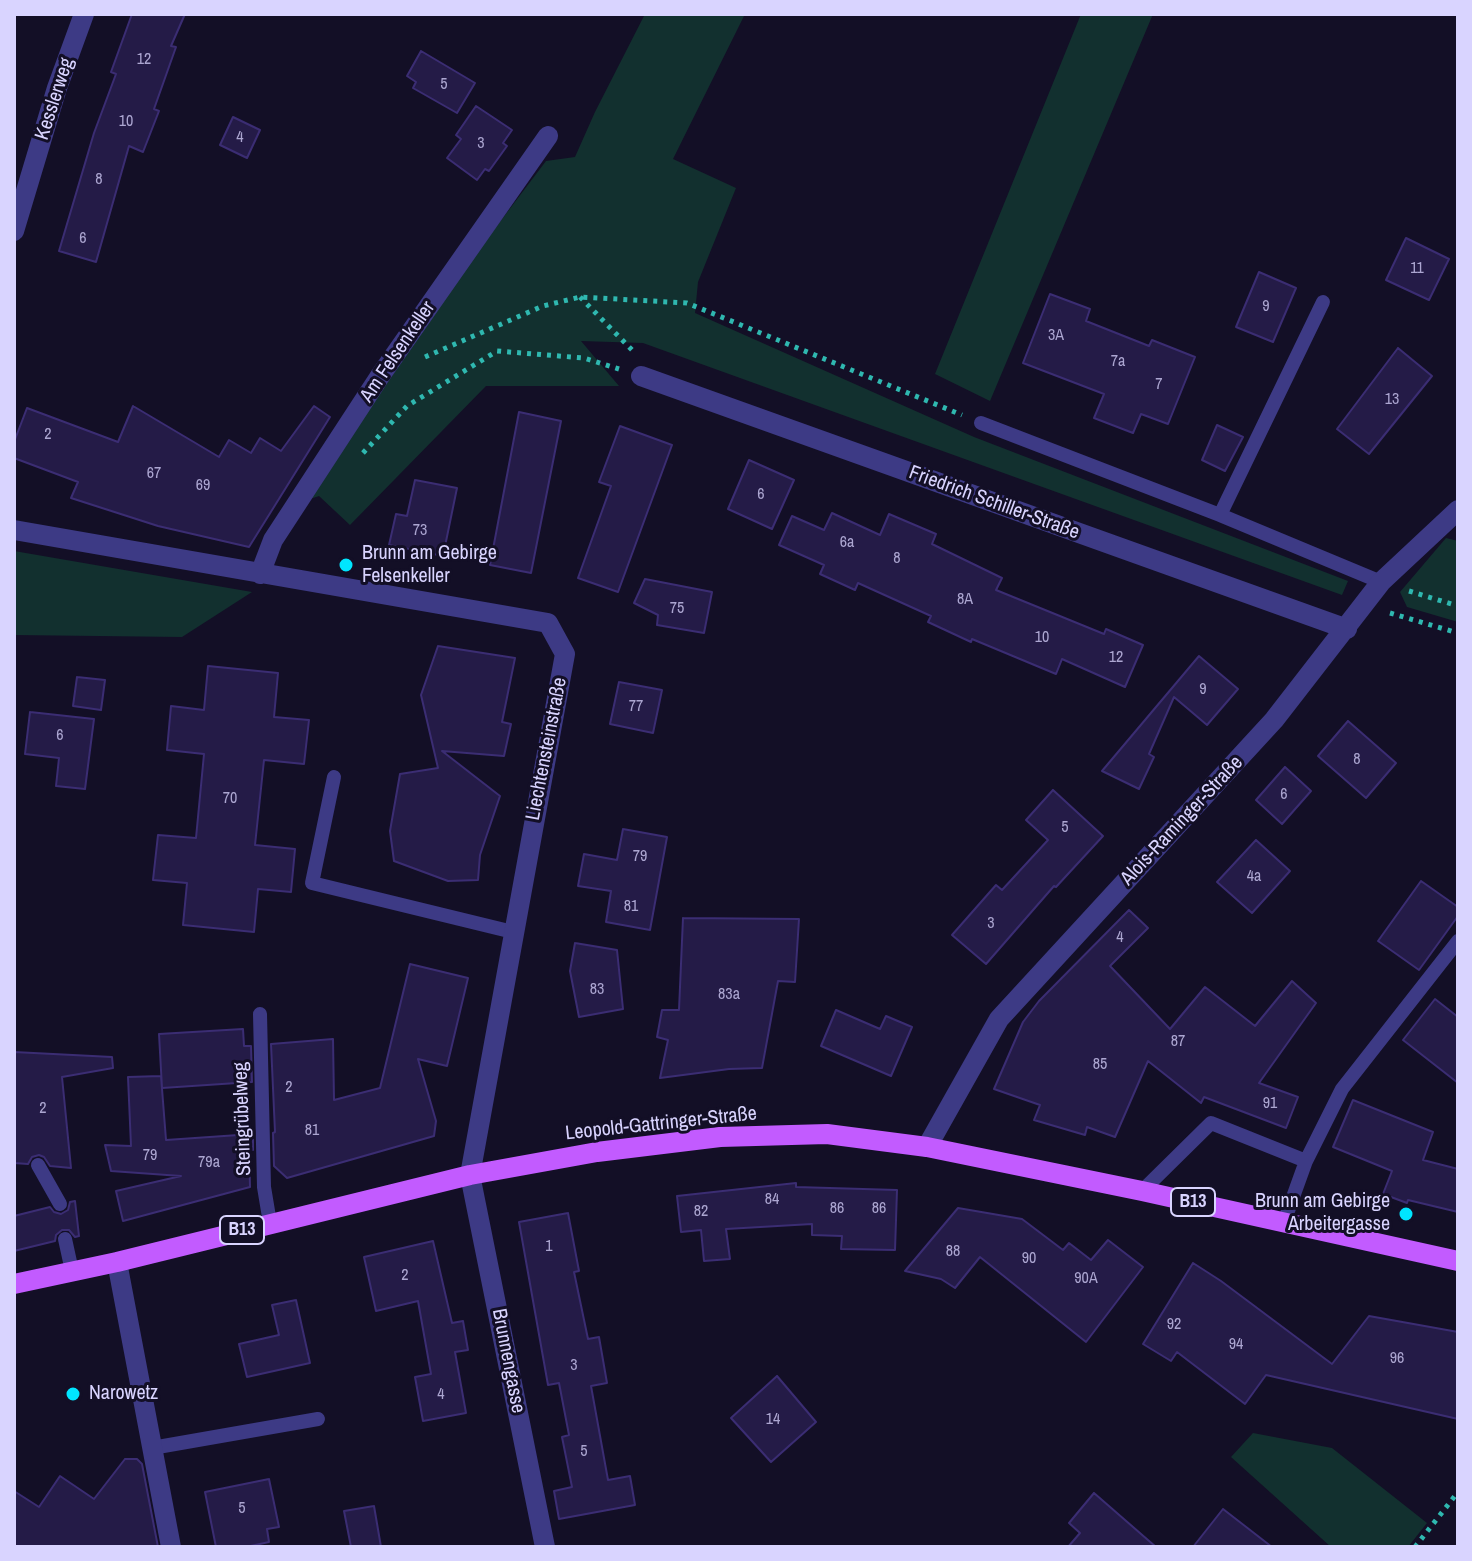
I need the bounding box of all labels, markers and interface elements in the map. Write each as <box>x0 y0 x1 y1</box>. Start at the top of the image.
house number: 12 <box>137 50 151 70</box>
street label: Kesslerweg <box>30 55 80 143</box>
house number: 5 <box>440 75 448 95</box>
house number: 10 <box>119 112 133 132</box>
house number: 4 <box>236 128 244 148</box>
house number: 3 <box>477 134 485 154</box>
house number: 8 <box>95 170 103 190</box>
house number: 6 <box>79 229 87 249</box>
house number: 11 <box>1410 259 1424 279</box>
street label: Am Felsenkeller <box>355 297 441 407</box>
house number: 9 <box>1262 297 1270 317</box>
house number: 3A <box>1048 326 1064 346</box>
house number: 7a <box>1111 352 1125 372</box>
house number: 7 <box>1155 375 1163 395</box>
house number: 13 <box>1385 390 1399 410</box>
house number: 2 <box>44 425 52 445</box>
street label: Friedrich Schiller-Straße <box>906 461 1082 545</box>
house number: 67 <box>147 464 161 484</box>
house number: 69 <box>196 476 210 496</box>
house number: 6 <box>757 485 765 505</box>
house number: 73 <box>413 521 427 541</box>
house number: 6a <box>840 533 854 553</box>
place label: Brunn am Gebirge Felsenkeller <box>362 542 497 589</box>
house number: 8 <box>893 549 901 569</box>
marker: Brunn am Gebirge Felsenkeller <box>337 556 355 574</box>
house number: 8A <box>957 590 973 610</box>
house number: 75 <box>670 599 684 619</box>
house number: 10 <box>1035 628 1049 648</box>
house number: 12 <box>1109 648 1123 668</box>
street label: Liechtensteinstraße <box>521 676 573 822</box>
house number: 9 <box>1199 680 1207 700</box>
house number: 77 <box>629 697 643 717</box>
house number: 6 <box>56 726 64 746</box>
house number: 8 <box>1353 750 1361 770</box>
street label: Alois-Raminger-Straße <box>1116 751 1248 891</box>
house number: 6 <box>1280 785 1288 805</box>
house number: 70 <box>223 789 237 809</box>
house number: 5 <box>1061 818 1069 838</box>
house number: 79 <box>633 847 647 867</box>
house number: 4a <box>1247 867 1261 887</box>
house number: 81 <box>624 897 638 917</box>
house number: 3 <box>987 914 995 934</box>
house number: 4 <box>1116 928 1124 948</box>
house number: 83 <box>590 980 604 1000</box>
house number: 83a <box>718 985 740 1005</box>
house number: 87 <box>1171 1032 1185 1052</box>
house number: 85 <box>1093 1055 1107 1075</box>
street label: Steingrübelweg <box>229 1062 257 1176</box>
house number: 2 <box>285 1078 293 1098</box>
house number: 91 <box>1263 1094 1277 1114</box>
house number: 2 <box>39 1099 47 1119</box>
street label: Leopold-Gattringer-Straße <box>564 1102 758 1146</box>
house number: 81 <box>305 1121 319 1141</box>
house number: 79 <box>143 1146 157 1166</box>
house number: 79a <box>198 1153 220 1173</box>
road number: B13 <box>1171 1188 1215 1216</box>
house number: 84 <box>765 1190 779 1210</box>
place label: Brunn am Gebirge Arbeitergasse <box>1255 1190 1390 1237</box>
house number: 86 <box>830 1199 844 1219</box>
house number: 86 <box>872 1199 886 1219</box>
house number: 82 <box>694 1202 708 1222</box>
marker: Brunn am Gebirge Arbeitergasse <box>1397 1205 1415 1223</box>
road number: B13 <box>220 1216 264 1244</box>
house number: 1 <box>545 1237 553 1257</box>
house number: 88 <box>946 1242 960 1262</box>
house number: 90 <box>1022 1249 1036 1269</box>
house number: 2 <box>401 1266 409 1286</box>
house number: 90A <box>1074 1269 1098 1289</box>
street label: Brunnengasse <box>486 1307 530 1415</box>
house number: 92 <box>1167 1315 1181 1335</box>
house number: 94 <box>1229 1335 1243 1355</box>
house number: 96 <box>1390 1349 1404 1369</box>
house number: 3 <box>570 1356 578 1376</box>
place label: Narowetz <box>89 1382 158 1406</box>
marker: Narowetz <box>64 1385 82 1403</box>
house number: 4 <box>437 1385 445 1405</box>
house number: 14 <box>766 1410 780 1430</box>
house number: 5 <box>580 1442 588 1462</box>
house number: 5 <box>238 1499 246 1519</box>

